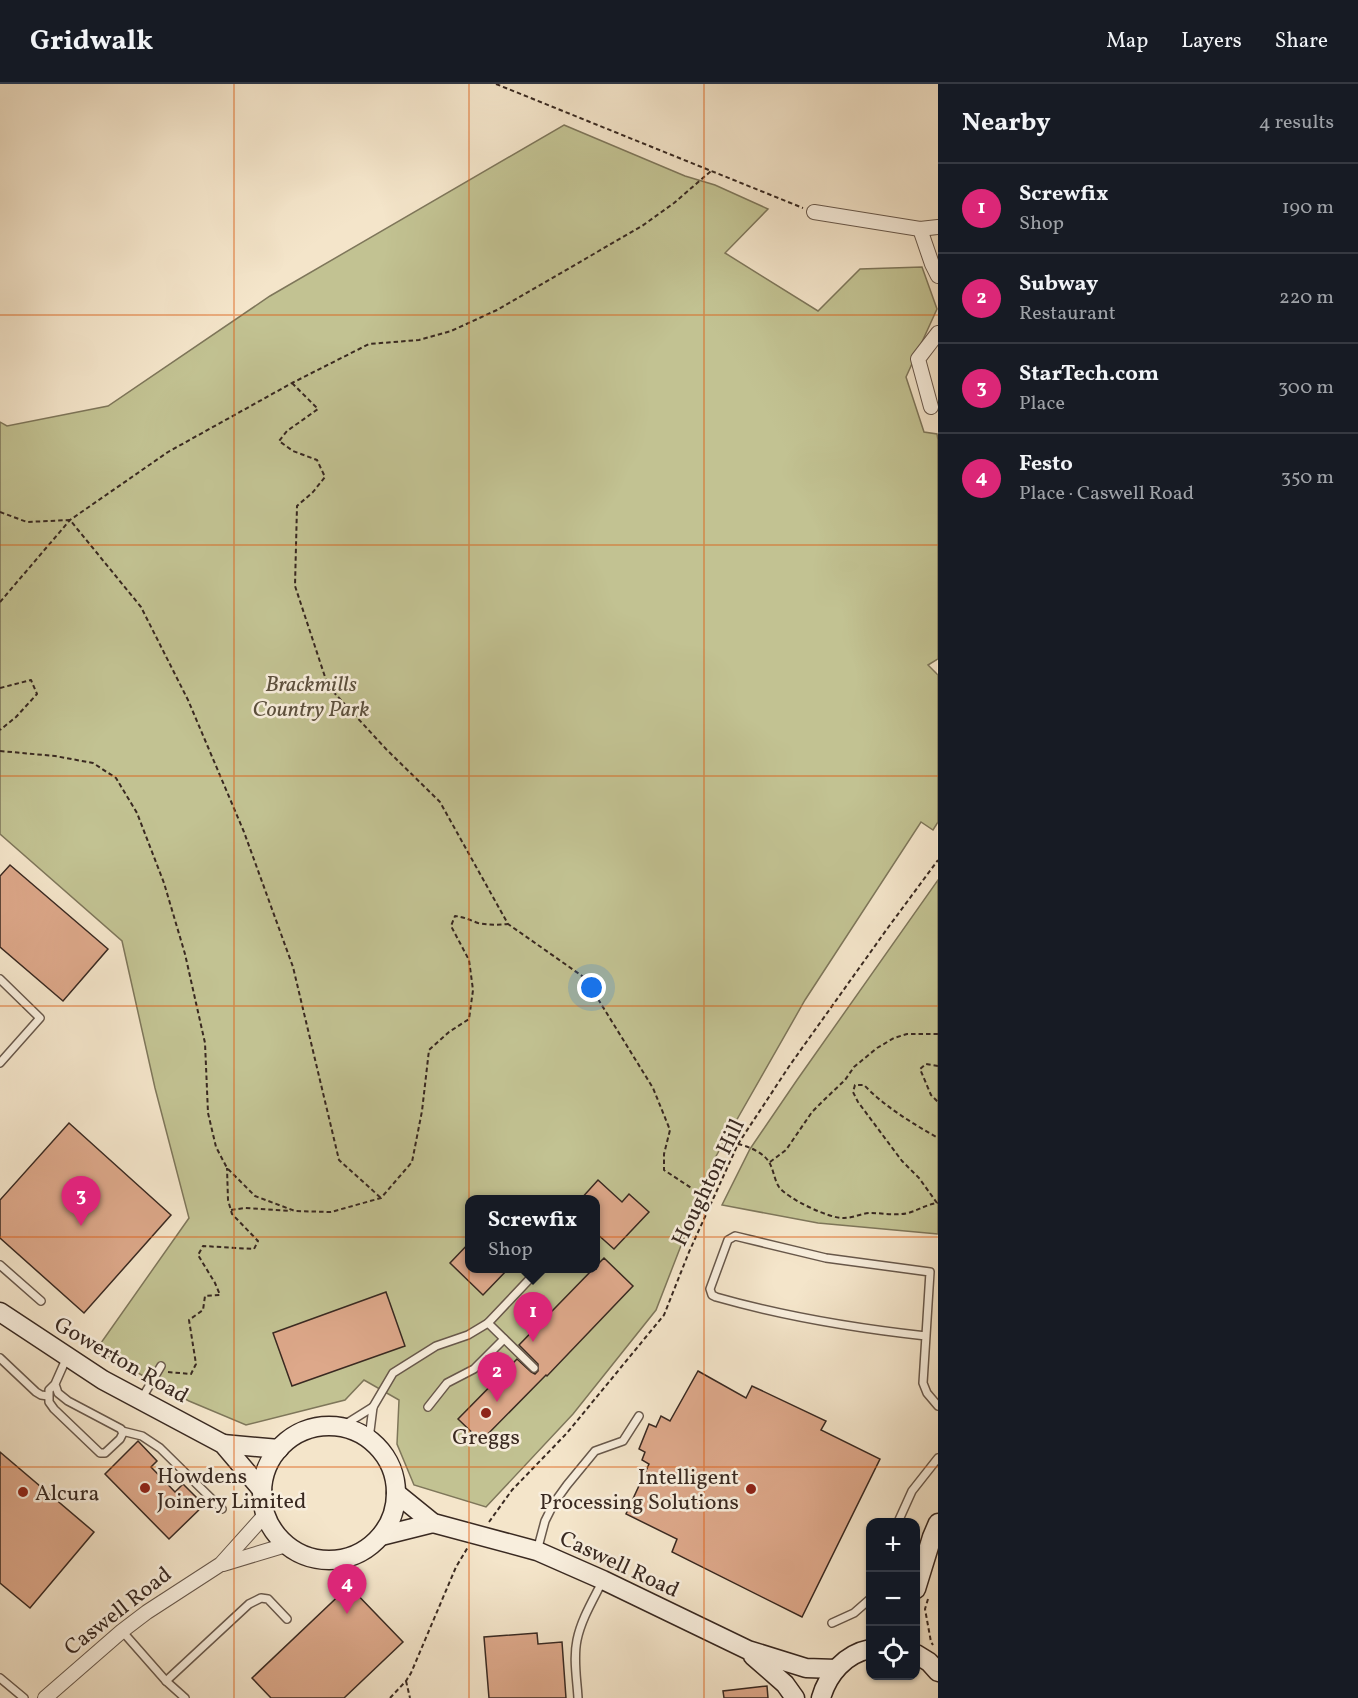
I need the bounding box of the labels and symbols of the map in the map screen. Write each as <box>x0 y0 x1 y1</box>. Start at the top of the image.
park label: Brackmills Country Park <box>252 670 370 726</box>
your location <box>577 973 606 1002</box>
street label: Houghton Hill <box>665 1114 753 1252</box>
pin: 3 <box>62 1176 100 1226</box>
pin: 1 <box>514 1292 552 1342</box>
street label: Gowerton Road <box>48 1310 194 1412</box>
pin: 2 <box>478 1352 516 1402</box>
marker: Greggs <box>479 1406 493 1420</box>
place label: Greggs <box>452 1423 520 1454</box>
place label: Howdens Joinery Limited <box>157 1462 306 1518</box>
place label: Intelligent Processing Solutions <box>540 1463 739 1519</box>
place label: Alcura <box>35 1479 100 1510</box>
marker: Howdens Joinery Limited <box>138 1481 152 1495</box>
marker: Intelligent Processing Solutions <box>744 1482 758 1496</box>
marker: Alcura <box>16 1485 30 1499</box>
street label: Caswell Road <box>554 1524 684 1607</box>
street label: Caswell Road <box>58 1560 179 1664</box>
pin: 4 <box>328 1564 366 1614</box>

